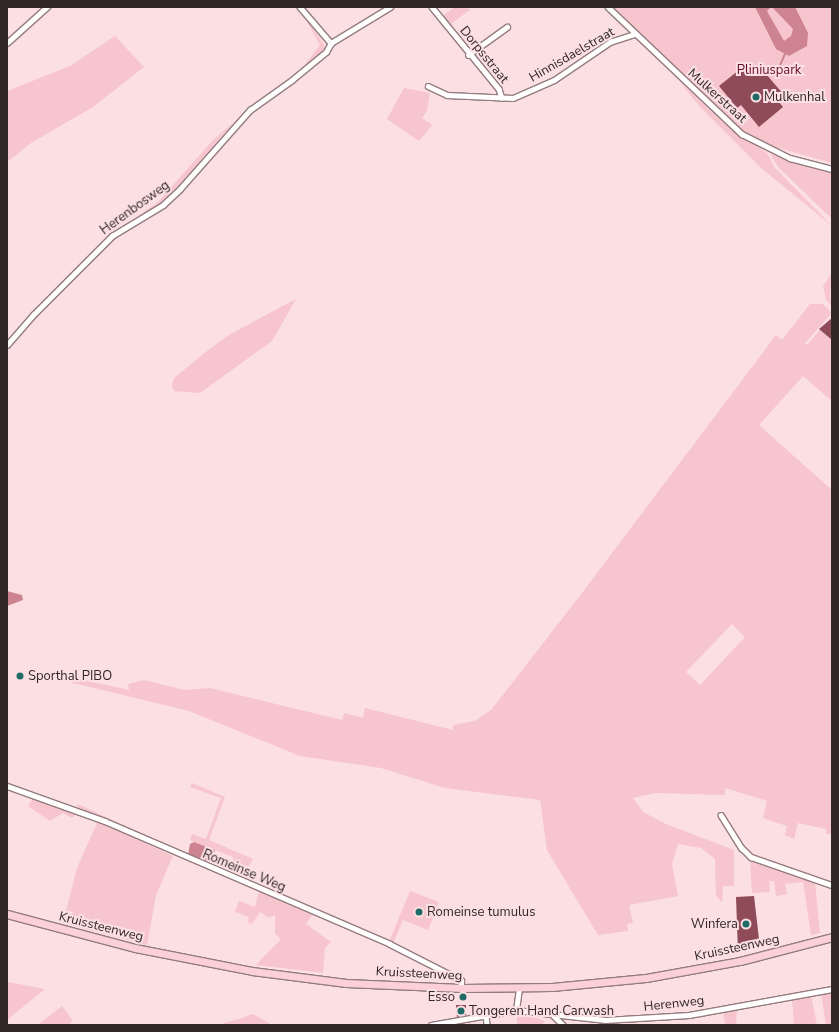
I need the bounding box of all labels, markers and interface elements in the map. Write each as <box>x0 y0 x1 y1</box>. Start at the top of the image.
street label: Dorpsstraat <box>456 23 512 87</box>
street label: Hinnisdaelstraat <box>527 24 617 86</box>
park label: Pliniuspark <box>737 62 801 78</box>
street label: Mulkerstraat <box>684 66 750 126</box>
place label: Mulkenhal <box>764 89 825 105</box>
marker: Mulkenhal <box>751 92 761 102</box>
street label: Herenbosweg <box>97 178 173 238</box>
place label: Sporthal PIBO <box>28 668 112 684</box>
marker: Sporthal PIBO <box>15 671 25 681</box>
street label: Romeinse Weg <box>200 846 288 896</box>
place label: Romeinse tumulus <box>427 904 535 920</box>
marker: Romeinse tumulus <box>414 907 424 917</box>
street label: Kruissteenweg <box>57 909 145 945</box>
place label: Winfera <box>691 916 738 932</box>
marker: Winfera <box>741 919 751 929</box>
street label: Kruissteenweg <box>693 931 781 965</box>
street label: Kruissteenweg <box>375 964 463 984</box>
place label: Esso <box>428 989 455 1005</box>
marker: Esso <box>458 992 468 1002</box>
street label: Herenweg <box>643 993 705 1015</box>
place label: Tongeren Hand Carwash <box>469 1003 614 1019</box>
marker: Tongeren Hand Carwash <box>456 1006 466 1016</box>

